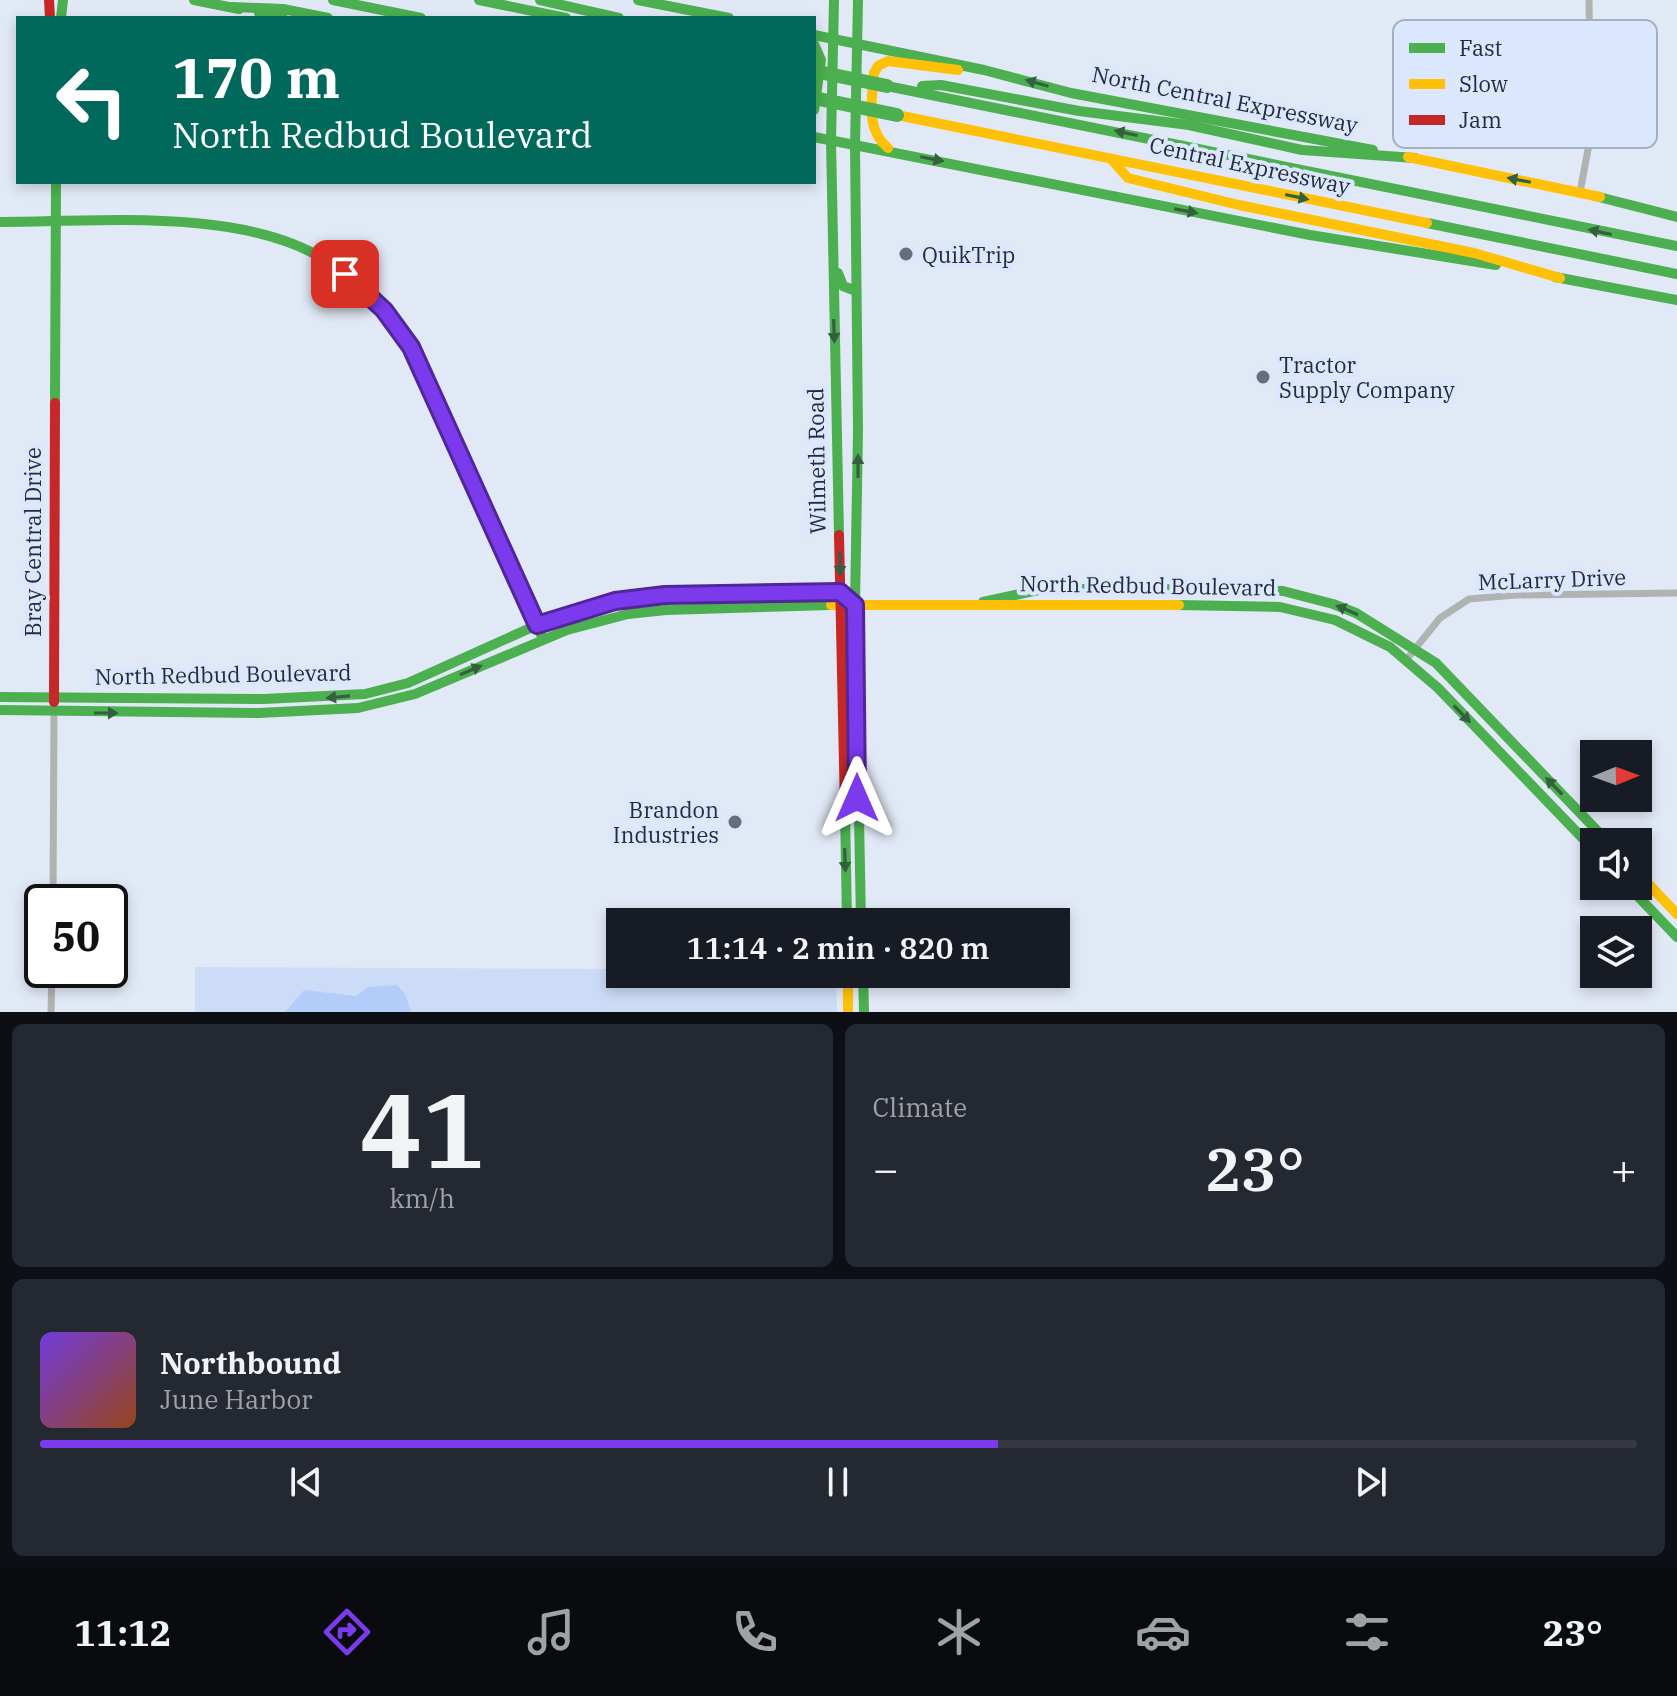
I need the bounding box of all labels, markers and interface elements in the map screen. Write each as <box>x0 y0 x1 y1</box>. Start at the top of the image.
legend <box>1393 20 1657 148</box>
text: Fast <box>1459 33 1502 62</box>
text: 170 m <box>172 41 340 113</box>
icon: left <box>40 48 144 152</box>
street label: North Central Expressway <box>1090 59 1361 139</box>
text: Slow <box>1459 69 1508 98</box>
one-way arrow <box>1025 76 1049 89</box>
text: Jam <box>1459 105 1502 134</box>
text: North Redbud Boulevard <box>172 111 592 158</box>
one-way arrow <box>1114 127 1139 139</box>
street label: Central Expressway <box>1147 130 1353 200</box>
one-way arrow <box>919 153 944 166</box>
one-way arrow <box>1506 173 1531 186</box>
one-way arrow <box>1285 191 1310 204</box>
one-way arrow <box>1174 205 1199 218</box>
one-way arrow <box>1588 225 1613 237</box>
pin <box>311 240 379 308</box>
place label: QuikTrip <box>922 240 1015 269</box>
marker: QuikTrip <box>897 245 915 263</box>
icon: arrive <box>323 252 367 296</box>
one-way arrow <box>828 319 841 344</box>
place label: Tractor Supply Company <box>1279 350 1455 404</box>
marker: Tractor Supply Company <box>1254 368 1272 386</box>
street label: Wilmeth Road <box>800 388 832 534</box>
street label: Bray Central Drive <box>18 447 47 637</box>
one-way arrow <box>852 453 864 478</box>
one-way arrow <box>834 552 846 577</box>
street label: McLarry Drive <box>1477 562 1627 596</box>
street label: North Redbud Boulevard <box>1019 568 1277 602</box>
one-way arrow <box>1335 603 1359 616</box>
street label: North Redbud Boulevard <box>94 657 352 691</box>
one-way arrow <box>459 663 483 676</box>
one-way arrow <box>325 690 350 703</box>
one-way arrow <box>1453 704 1471 723</box>
one-way arrow <box>94 707 119 719</box>
north arrow <box>1580 740 1652 812</box>
map controls <box>1580 740 1652 988</box>
position arrow <box>815 756 899 840</box>
one-way arrow <box>1545 777 1564 796</box>
place label: Brandon Industries <box>613 795 719 849</box>
marker: Brandon Industries <box>726 813 744 831</box>
button: sound <box>1580 828 1652 900</box>
one-way arrow <box>838 848 851 873</box>
speed limit sign: 50 <box>24 884 128 988</box>
button: layers <box>1580 916 1652 988</box>
text: 11:14 · 2 min · 820 m <box>687 928 989 967</box>
text: 41 <box>360 1061 485 1197</box>
text: Climate <box>873 1090 967 1124</box>
text: 23° <box>1205 1129 1305 1208</box>
text: − <box>873 1140 899 1197</box>
text: + <box>1611 1140 1637 1197</box>
text: km/h <box>389 1181 455 1215</box>
text: Northbound <box>160 1343 341 1382</box>
text: June Harbor <box>160 1382 313 1416</box>
icon: previous <box>284 1460 328 1504</box>
icon: pause <box>816 1460 860 1504</box>
icon: next <box>1349 1460 1393 1504</box>
icon: directions <box>319 1604 375 1660</box>
icon: music <box>523 1604 579 1660</box>
icon: phone <box>727 1604 783 1660</box>
icon: climate <box>931 1604 987 1660</box>
icon: car <box>1135 1604 1191 1660</box>
icon: filters <box>1339 1604 1395 1660</box>
text: 11:12 <box>74 1609 171 1656</box>
text: 23° <box>1543 1609 1603 1656</box>

